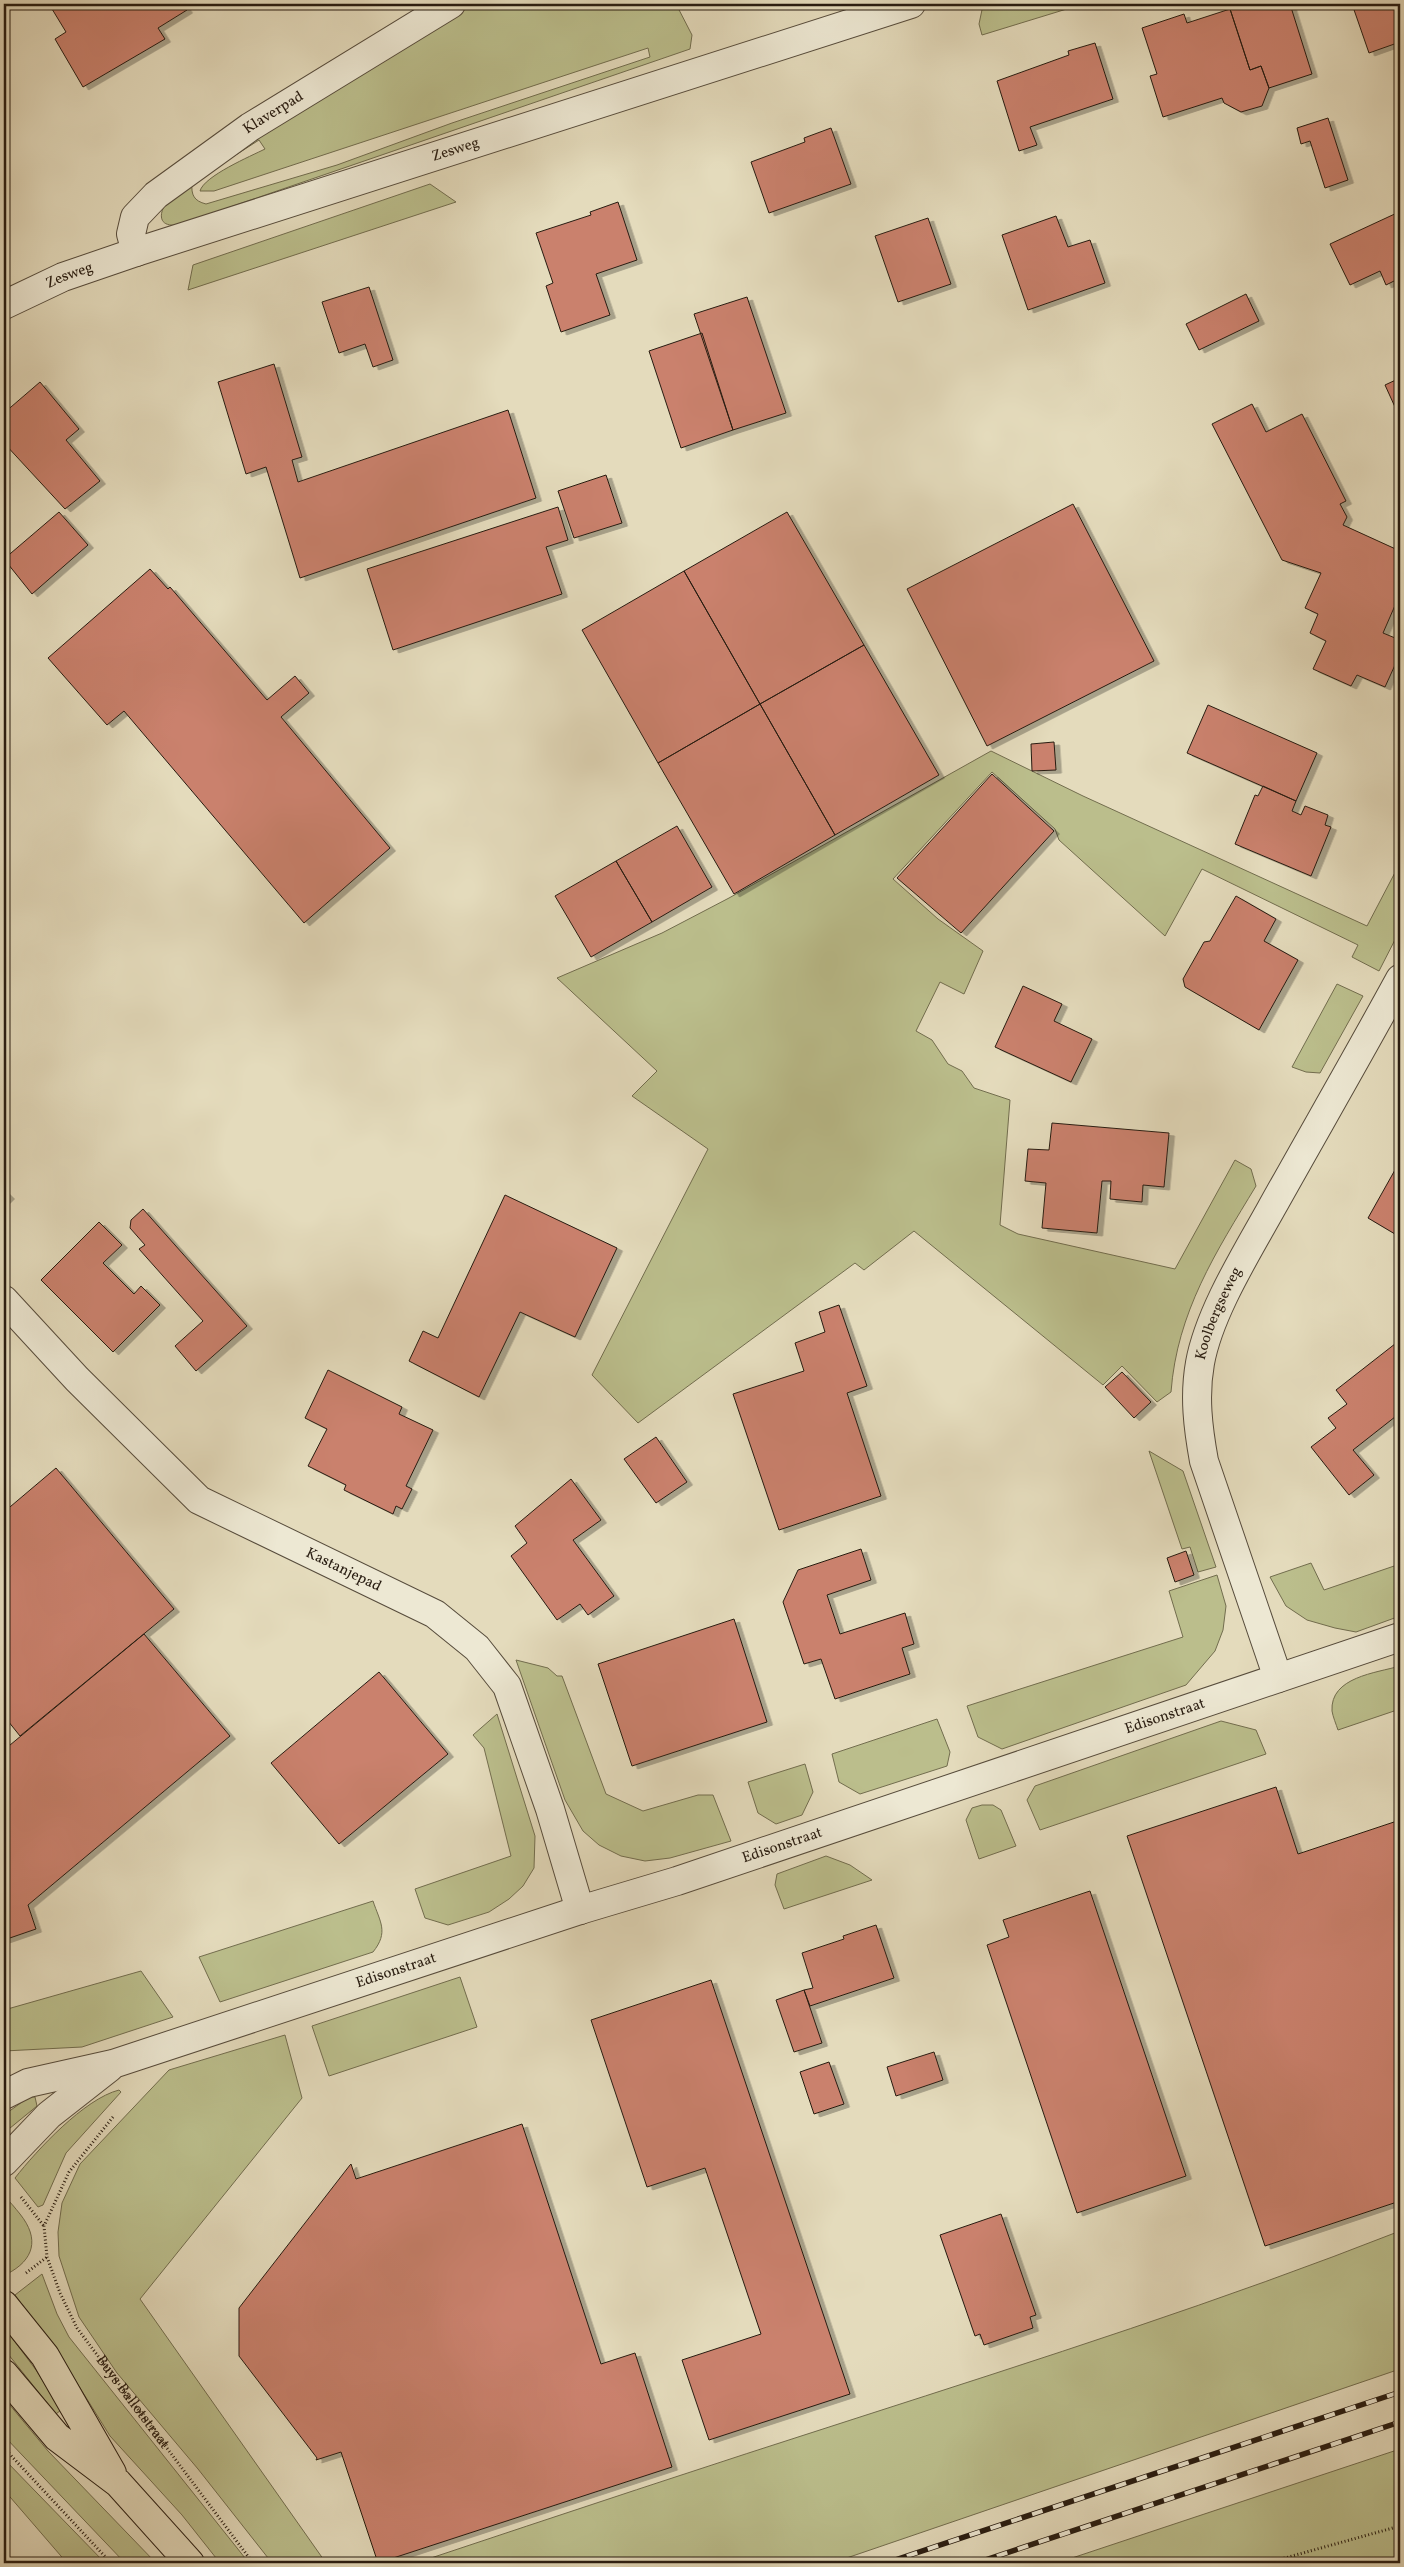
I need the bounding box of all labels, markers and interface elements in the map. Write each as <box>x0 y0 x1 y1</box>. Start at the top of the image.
street label: Klaverpad <box>239 86 308 139</box>
street label: Zesweg <box>429 132 482 167</box>
street label: Zesweg <box>42 257 96 294</box>
street label: Koolbergseweg <box>1190 1263 1247 1362</box>
street label: Kastanjepad <box>302 1543 385 1597</box>
street label: Edisonstraat <box>1122 1693 1208 1740</box>
street label: Edisonstraat <box>739 1822 825 1869</box>
street label: Edisonstraat <box>353 1948 439 1994</box>
street label: Buys Ballotstraat <box>91 2351 175 2453</box>

